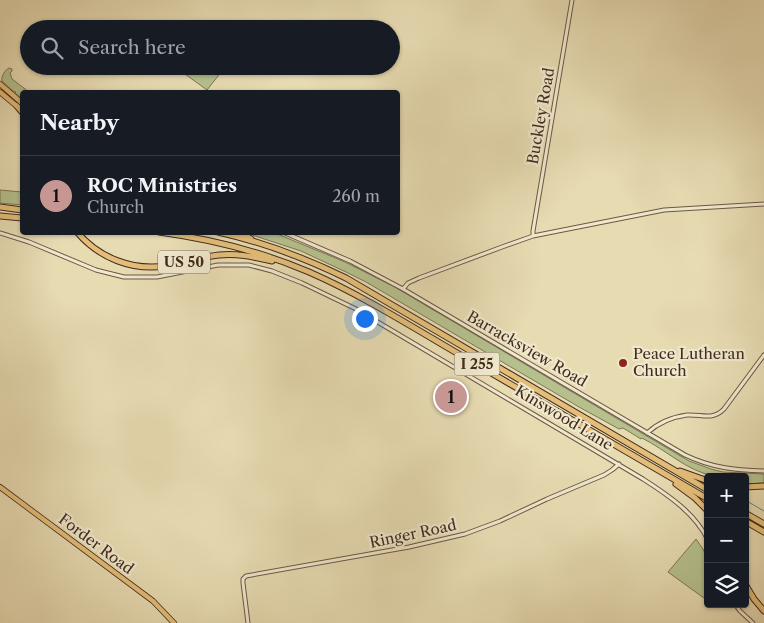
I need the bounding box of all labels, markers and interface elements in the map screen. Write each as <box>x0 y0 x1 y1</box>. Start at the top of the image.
search box <box>20 20 400 75</box>
icon: search <box>38 34 66 62</box>
text: Search here <box>78 36 186 59</box>
street label: Buckley Road <box>523 66 558 166</box>
text: Nearby <box>40 110 119 135</box>
text: ROC Ministries <box>87 174 237 197</box>
text: 1 <box>52 186 60 206</box>
text: 260 m <box>332 186 380 206</box>
text: Church <box>87 197 144 217</box>
road number: US 50 <box>158 250 210 274</box>
your location <box>352 306 378 332</box>
street label: Barracksview Road <box>464 306 591 391</box>
place label: Peace Lutheran Church <box>633 344 745 380</box>
road number: I 255 <box>454 352 500 376</box>
marker: Peace Lutheran Church <box>617 357 629 369</box>
pin: 1 <box>435 378 467 416</box>
street label: Kinswood Lane <box>512 381 617 454</box>
map controls <box>704 473 749 608</box>
button: + <box>704 473 749 518</box>
street label: Forder Road <box>55 509 138 578</box>
street label: Ringer Road <box>368 515 458 552</box>
button: − <box>704 518 749 563</box>
button: layers <box>704 563 749 608</box>

